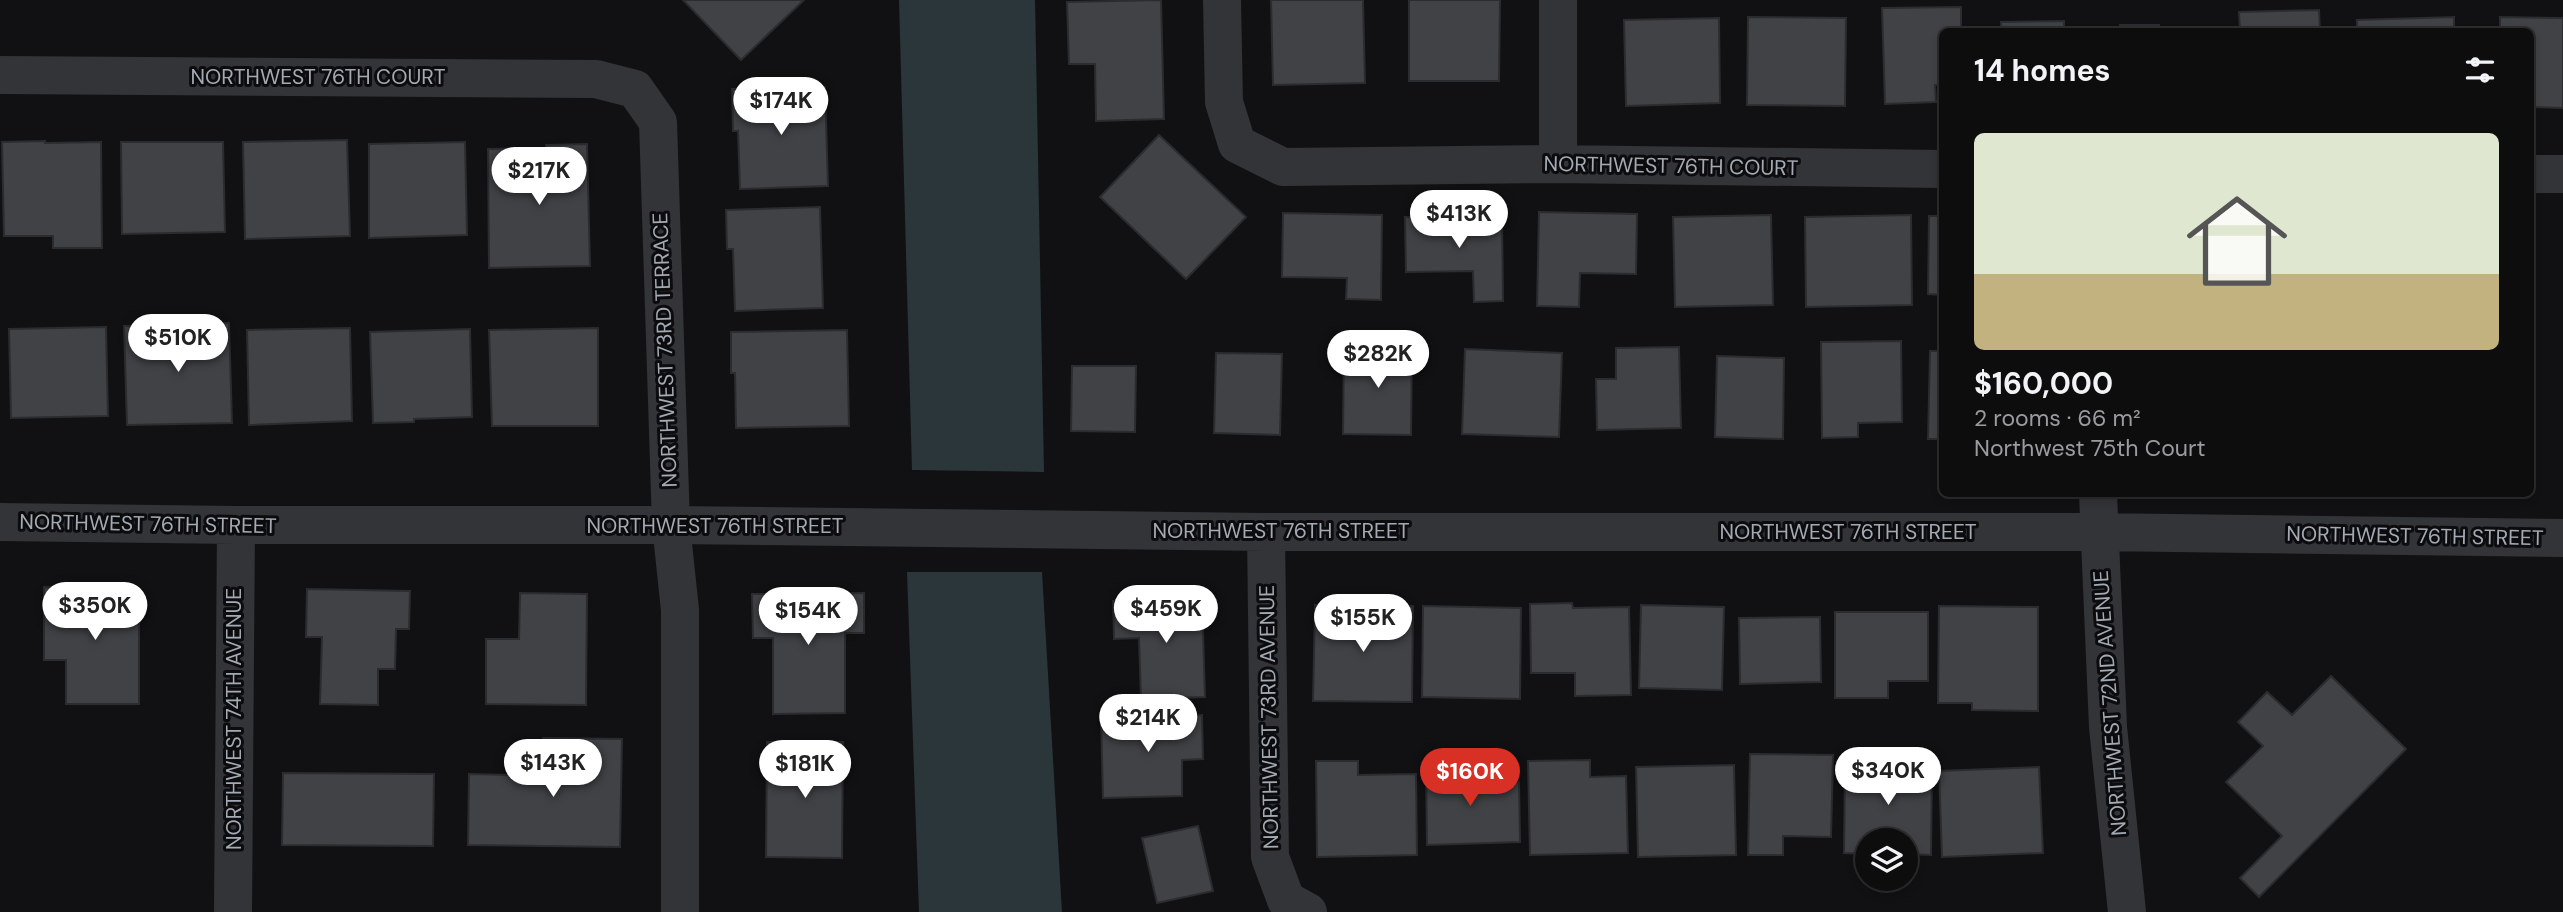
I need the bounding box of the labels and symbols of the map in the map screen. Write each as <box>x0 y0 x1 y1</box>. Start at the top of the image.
street label: NORTHWEST 76TH COURT <box>191 63 446 91</box>
pin: $174K <box>732 78 830 137</box>
pin: $217K <box>490 148 588 207</box>
street label: NORTHWEST 76TH COURT <box>1543 150 1799 182</box>
pin: $413K <box>1410 190 1508 250</box>
street label: NORTHWEST 73RD TERRACE <box>646 212 684 488</box>
pin: $510K <box>129 314 227 374</box>
pin: $282K <box>1329 330 1427 390</box>
street label: NORTHWEST 76TH STREET <box>19 508 277 540</box>
street label: NORTHWEST 76TH STREET <box>586 512 844 540</box>
street label: NORTHWEST 76TH STREET <box>1152 517 1410 545</box>
street label: NORTHWEST 76TH STREET <box>1719 518 1977 546</box>
street label: NORTHWEST 76TH STREET <box>2286 520 2544 552</box>
street label: NORTHWEST 72ND AVENUE <box>2087 569 2133 837</box>
pin: $350K <box>46 582 144 642</box>
street label: NORTHWEST 73RD AVENUE <box>1253 585 1285 849</box>
pin: $459K <box>1117 586 1215 645</box>
street label: NORTHWEST 74TH AVENUE <box>220 588 248 850</box>
pin: $154K <box>759 588 857 647</box>
pin: $155K <box>1314 594 1412 654</box>
pin: $214K <box>1099 694 1197 754</box>
pin: $143K <box>504 740 602 799</box>
pin: $181K <box>756 740 854 800</box>
pin: $160K <box>1421 748 1519 808</box>
pin: $340K <box>1839 748 1937 807</box>

